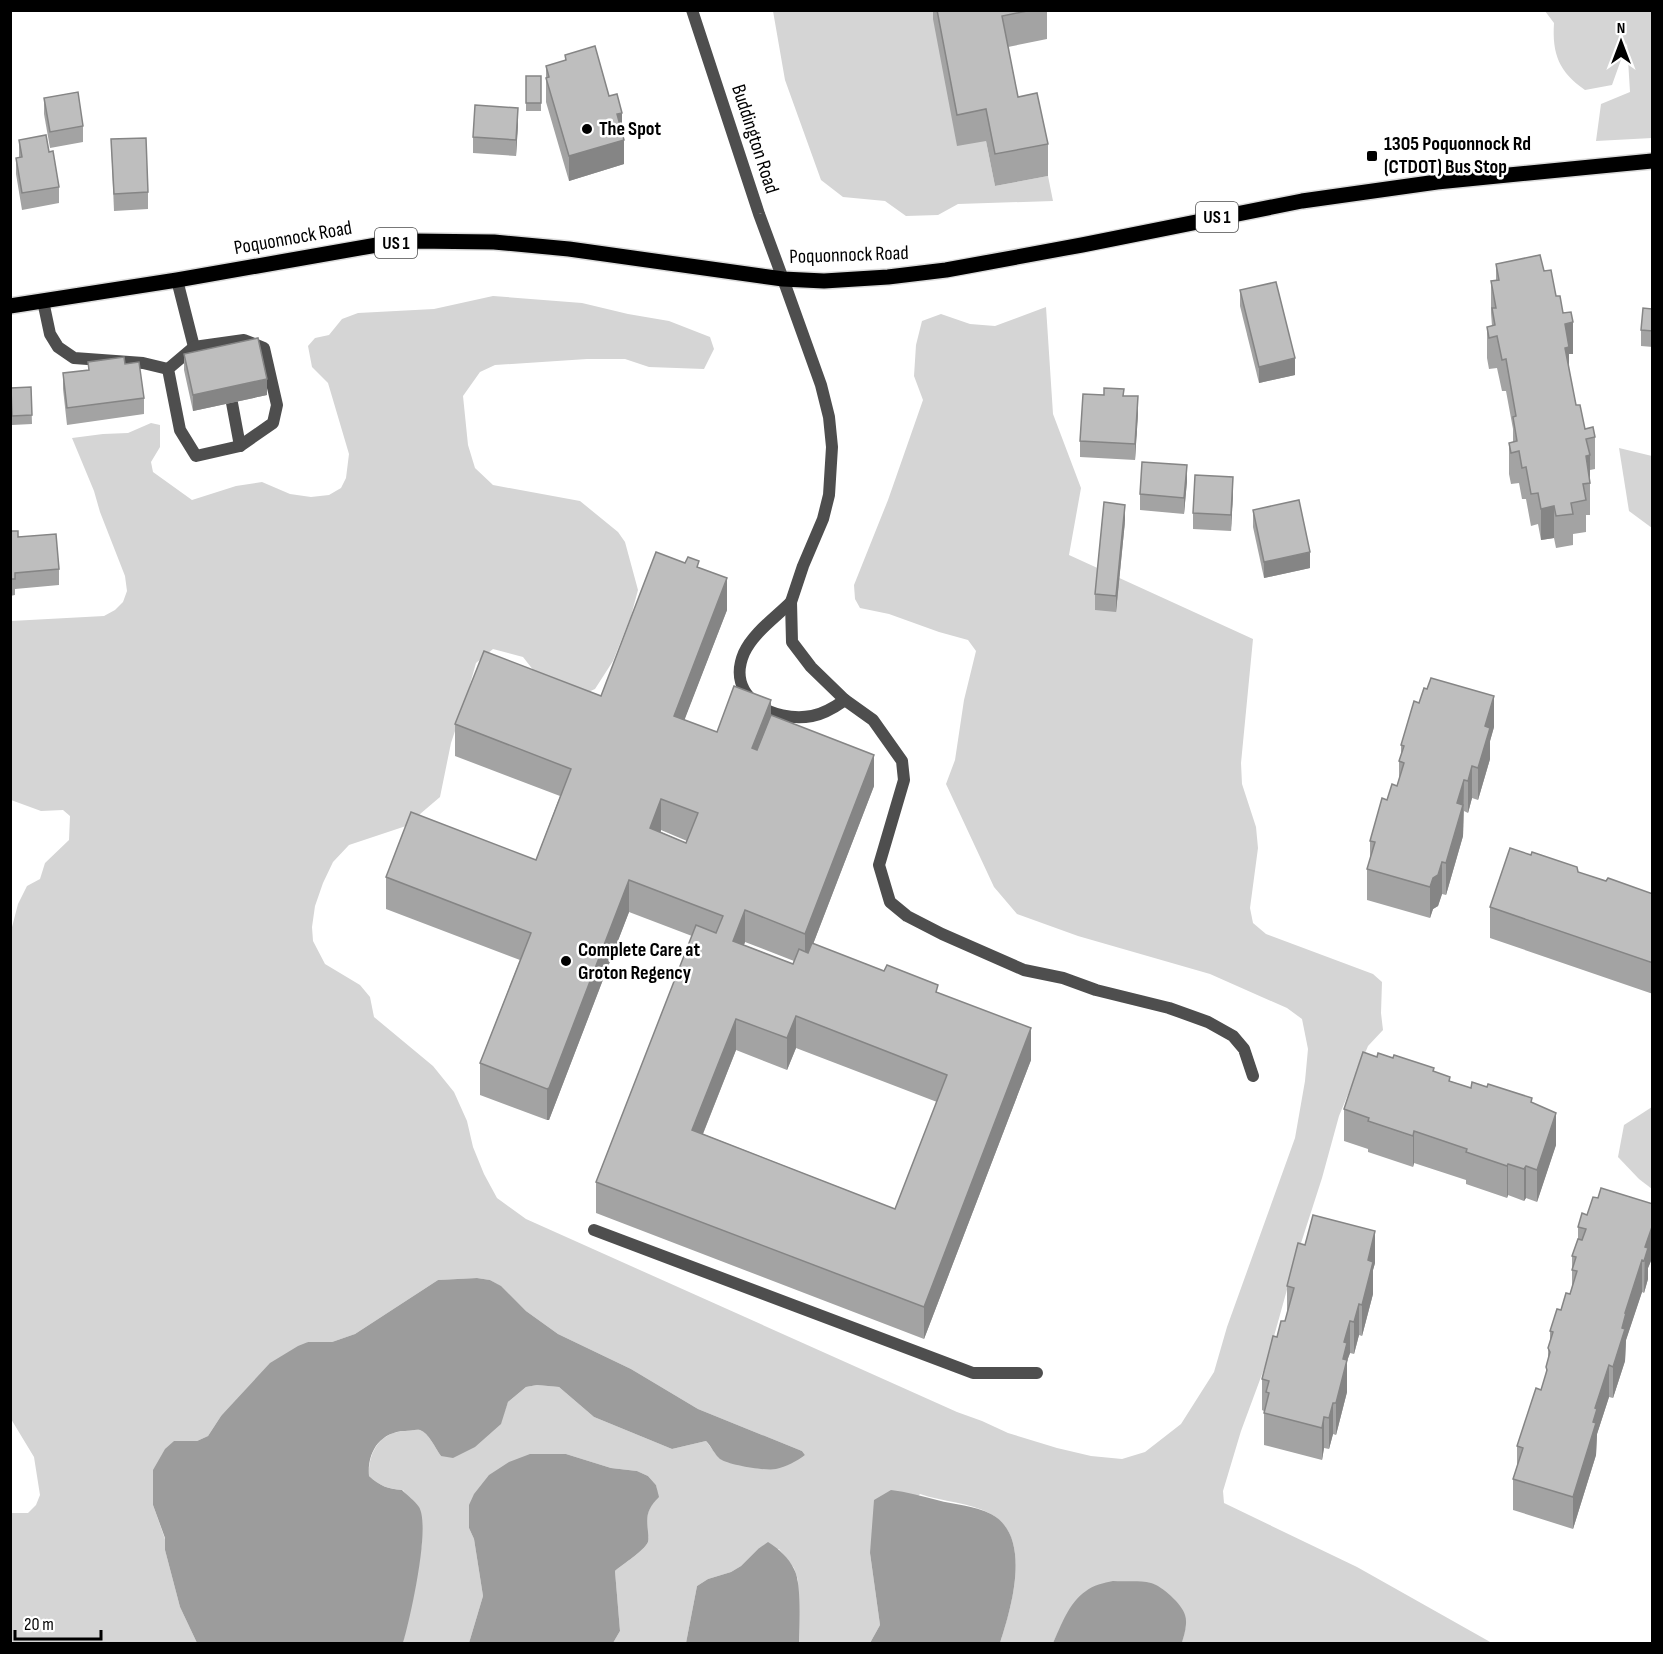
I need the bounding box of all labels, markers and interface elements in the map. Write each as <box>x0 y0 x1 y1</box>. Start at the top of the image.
north arrow <box>1591 12 1651 72</box>
text: N <box>1617 19 1625 38</box>
street label: Buddington Road <box>726 81 784 197</box>
place label: The Spot <box>599 117 662 141</box>
marker: The Spot <box>580 122 594 136</box>
place label: 1305 Poquonnock Rd (CTDOT) Bus Stop <box>1384 132 1531 179</box>
marker: 1305 Poquonnock Rd (CTDOT) Bus Stop <box>1365 149 1379 163</box>
road number: US 1 <box>1196 202 1238 232</box>
street label: Poquonnock Road <box>232 216 354 260</box>
road number: US 1 <box>375 228 417 258</box>
street label: Poquonnock Road <box>789 241 909 269</box>
place label: Complete Care at Groton Regency <box>578 938 701 985</box>
marker: Complete Care at Groton Regency <box>559 954 573 968</box>
scale bar <box>15 1603 100 1641</box>
text: 20 m <box>24 1614 54 1635</box>

